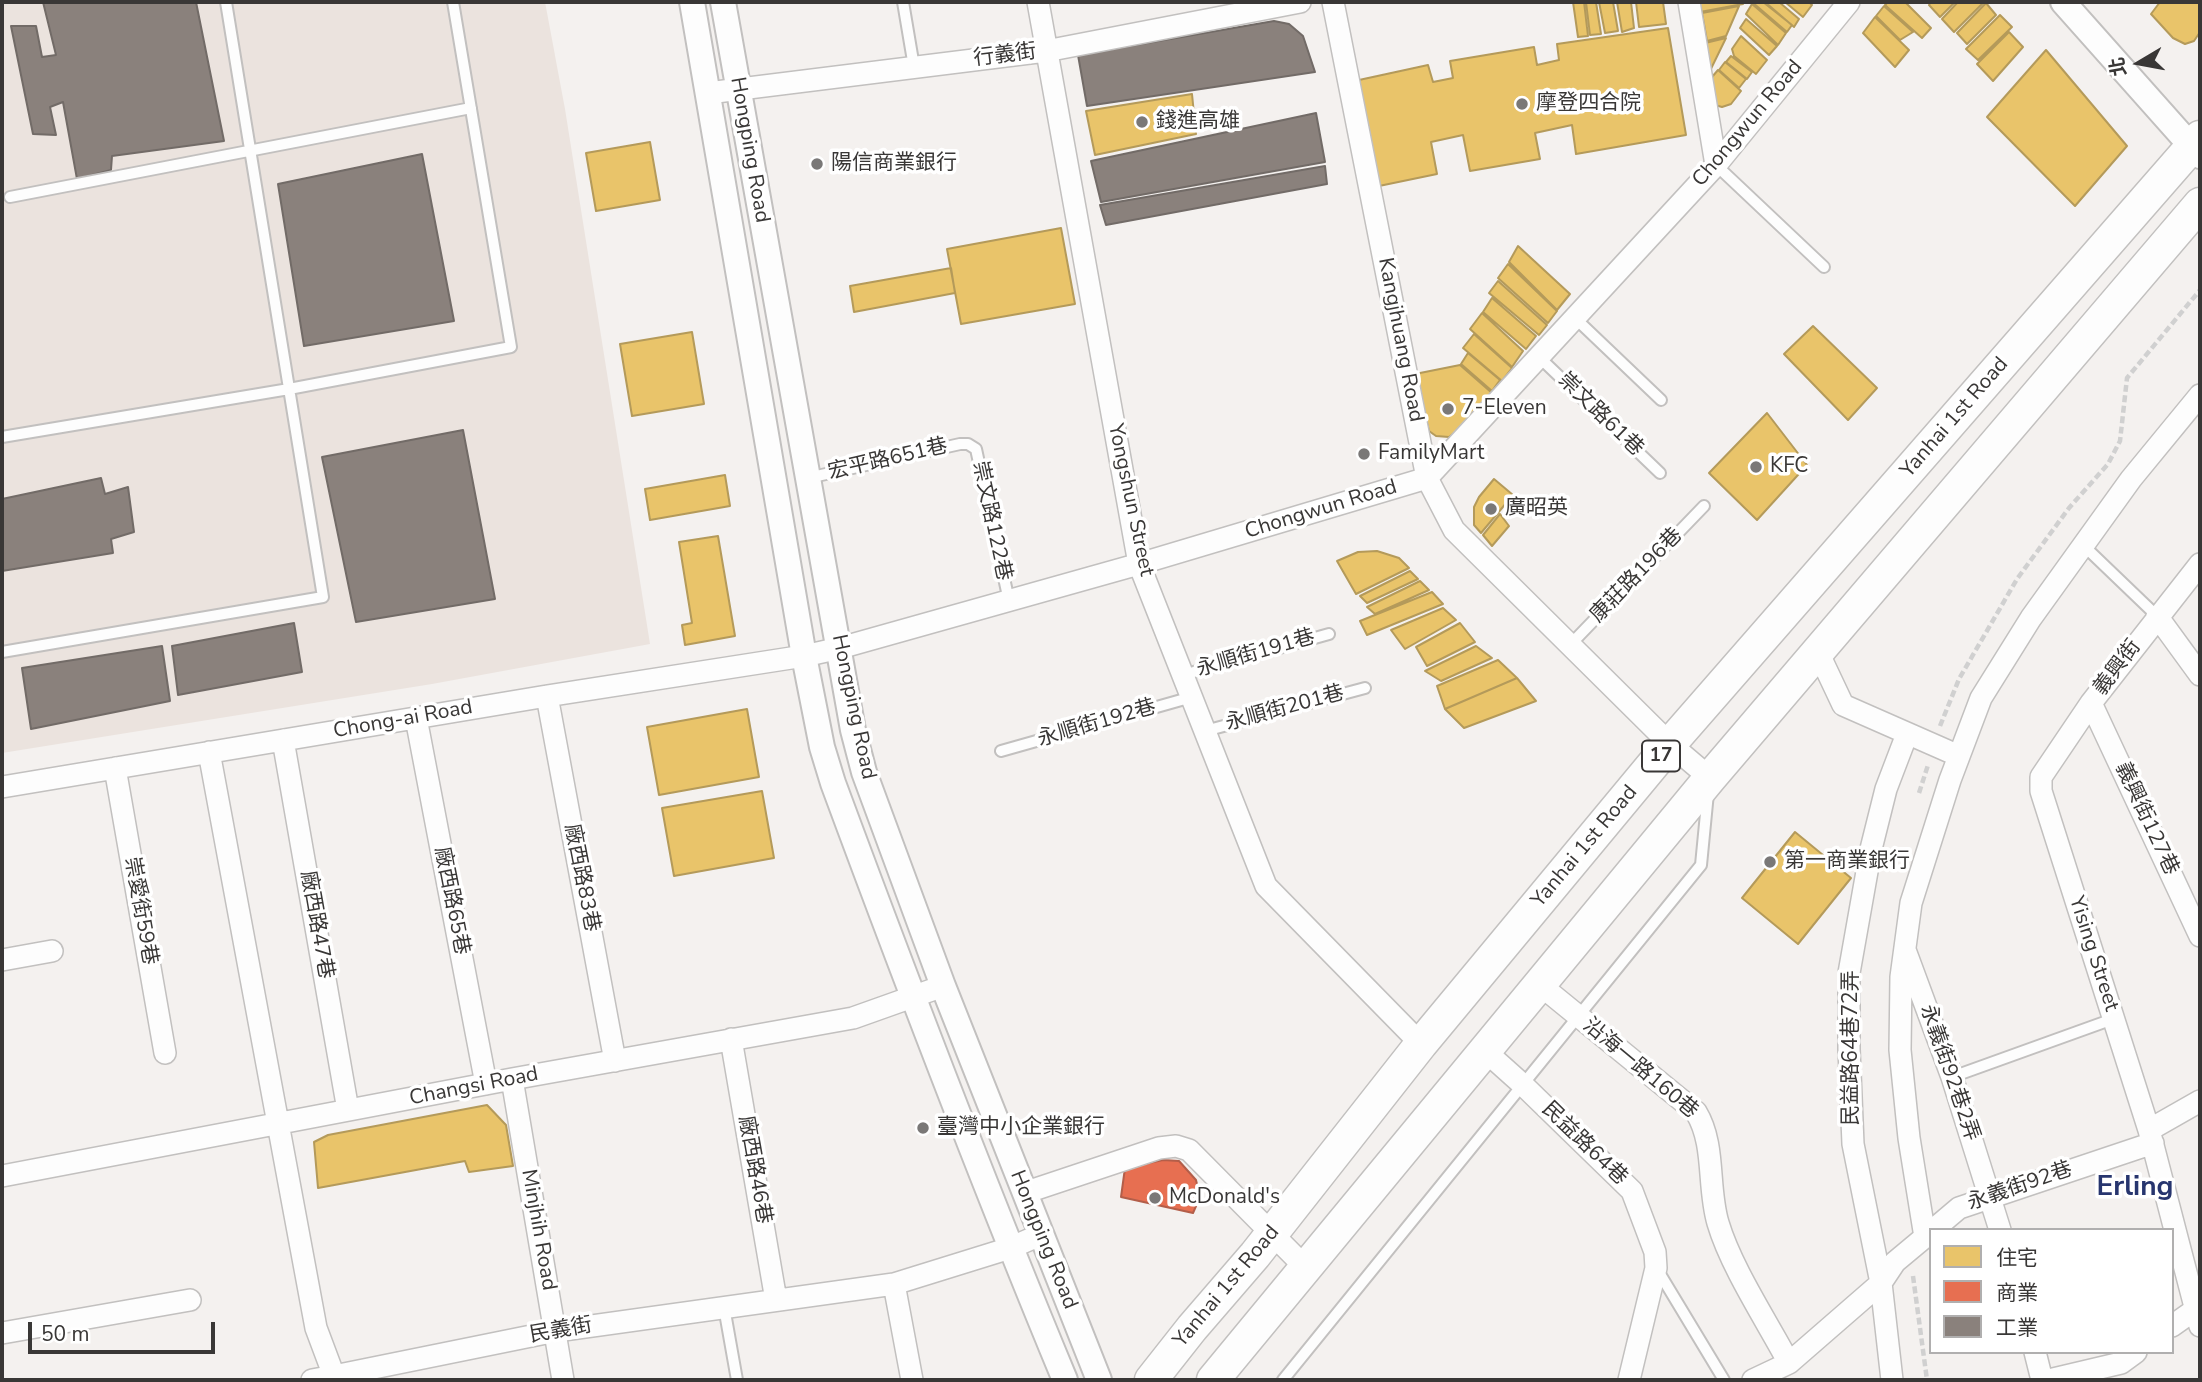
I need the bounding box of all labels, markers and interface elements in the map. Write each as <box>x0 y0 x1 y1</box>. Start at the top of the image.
north arrow <box>2104 28 2174 98</box>
street label: 行義街 <box>972 40 1038 72</box>
text: 北 <box>2104 55 2133 78</box>
street label: Chongwun Road <box>1688 56 1808 192</box>
street label: Hongping Road <box>724 75 774 225</box>
place label: 摩登四合院 <box>1536 91 1641 117</box>
marker: 摩登四合院 <box>1514 96 1530 112</box>
place label: 錢進高雄 <box>1156 109 1240 135</box>
marker: 錢進高雄 <box>1134 114 1150 130</box>
place label: 陽信商業銀行 <box>831 151 957 177</box>
marker: 陽信商業銀行 <box>809 156 825 172</box>
street label: Kangjhuang Road <box>1372 256 1428 424</box>
street label: Yanhai 1st Road <box>1896 353 2014 483</box>
street label: 崇文路61巷 <box>1552 368 1648 462</box>
place label: 7-Eleven <box>1462 396 1547 422</box>
marker: 7-Eleven <box>1440 401 1456 417</box>
street label: Yongshun Street <box>1102 421 1158 579</box>
street label: 宏平路651巷 <box>826 434 950 486</box>
place label: FamilyMart <box>1378 441 1484 467</box>
marker: FamilyMart <box>1356 446 1372 462</box>
place label: KFC <box>1770 454 1808 480</box>
street label: 崇文路122巷 <box>966 459 1016 583</box>
marker: KFC <box>1748 459 1764 475</box>
street label: Chongwun Road <box>1242 475 1400 545</box>
place label: 廣昭英 <box>1505 496 1568 522</box>
marker: 廣昭英 <box>1483 501 1499 517</box>
street label: 康莊路196巷 <box>1586 523 1688 629</box>
street label: 永順街191巷 <box>1194 625 1318 683</box>
street label: Hongping Road <box>825 632 881 782</box>
street label: 義興街 <box>2089 635 2147 701</box>
street label: 永順街201巷 <box>1223 681 1347 737</box>
street label: Chong-ai Road <box>331 695 475 745</box>
street label: 永順街192巷 <box>1035 695 1159 753</box>
road number: 17 <box>1642 740 1680 772</box>
street label: 義興街127巷 <box>2109 758 2183 880</box>
street label: Yanhai 1st Road <box>1527 781 1643 913</box>
street label: 廠西路83巷 <box>558 822 604 934</box>
street label: 廠西路65巷 <box>428 845 474 957</box>
place label: 第一商業銀行 <box>1784 849 1910 875</box>
marker: 第一商業銀行 <box>1762 854 1778 870</box>
street label: 崇愛街59巷 <box>118 855 162 967</box>
street label: 廠西路47巷 <box>294 869 338 981</box>
street label: Yising Street <box>2063 893 2123 1015</box>
street label: 民益路64巷72弄 <box>1839 970 1865 1126</box>
street label: 永義街92巷2弄 <box>1914 1001 1984 1145</box>
street label: 沿海一路160巷 <box>1577 1013 1703 1125</box>
street label: Changsi Road <box>407 1062 541 1112</box>
street label: 民益路64巷 <box>1536 1097 1632 1191</box>
street label: 廠西路46巷 <box>732 1114 776 1226</box>
place label: 臺灣中小企業銀行 <box>937 1115 1105 1141</box>
marker: 臺灣中小企業銀行 <box>915 1120 931 1136</box>
street label: 永義街92巷 <box>1964 1157 2076 1217</box>
street label: Minjhih Road <box>515 1167 561 1293</box>
street label: Hongping Road <box>1004 1167 1082 1313</box>
district label: Erling <box>2096 1171 2174 1205</box>
place label: McDonald's <box>1169 1185 1280 1211</box>
marker: McDonald's <box>1147 1190 1163 1206</box>
street label: Yanhai 1st Road <box>1169 1221 1285 1353</box>
legend <box>1929 1228 2174 1354</box>
text: 住宅 <box>1996 1244 2038 1272</box>
text: 商業 <box>1996 1279 2038 1307</box>
scale bar <box>32 1308 219 1352</box>
street label: 民義街 <box>528 1313 594 1349</box>
text: 工業 <box>1996 1314 2038 1342</box>
text: 50 m <box>41 1320 90 1348</box>

